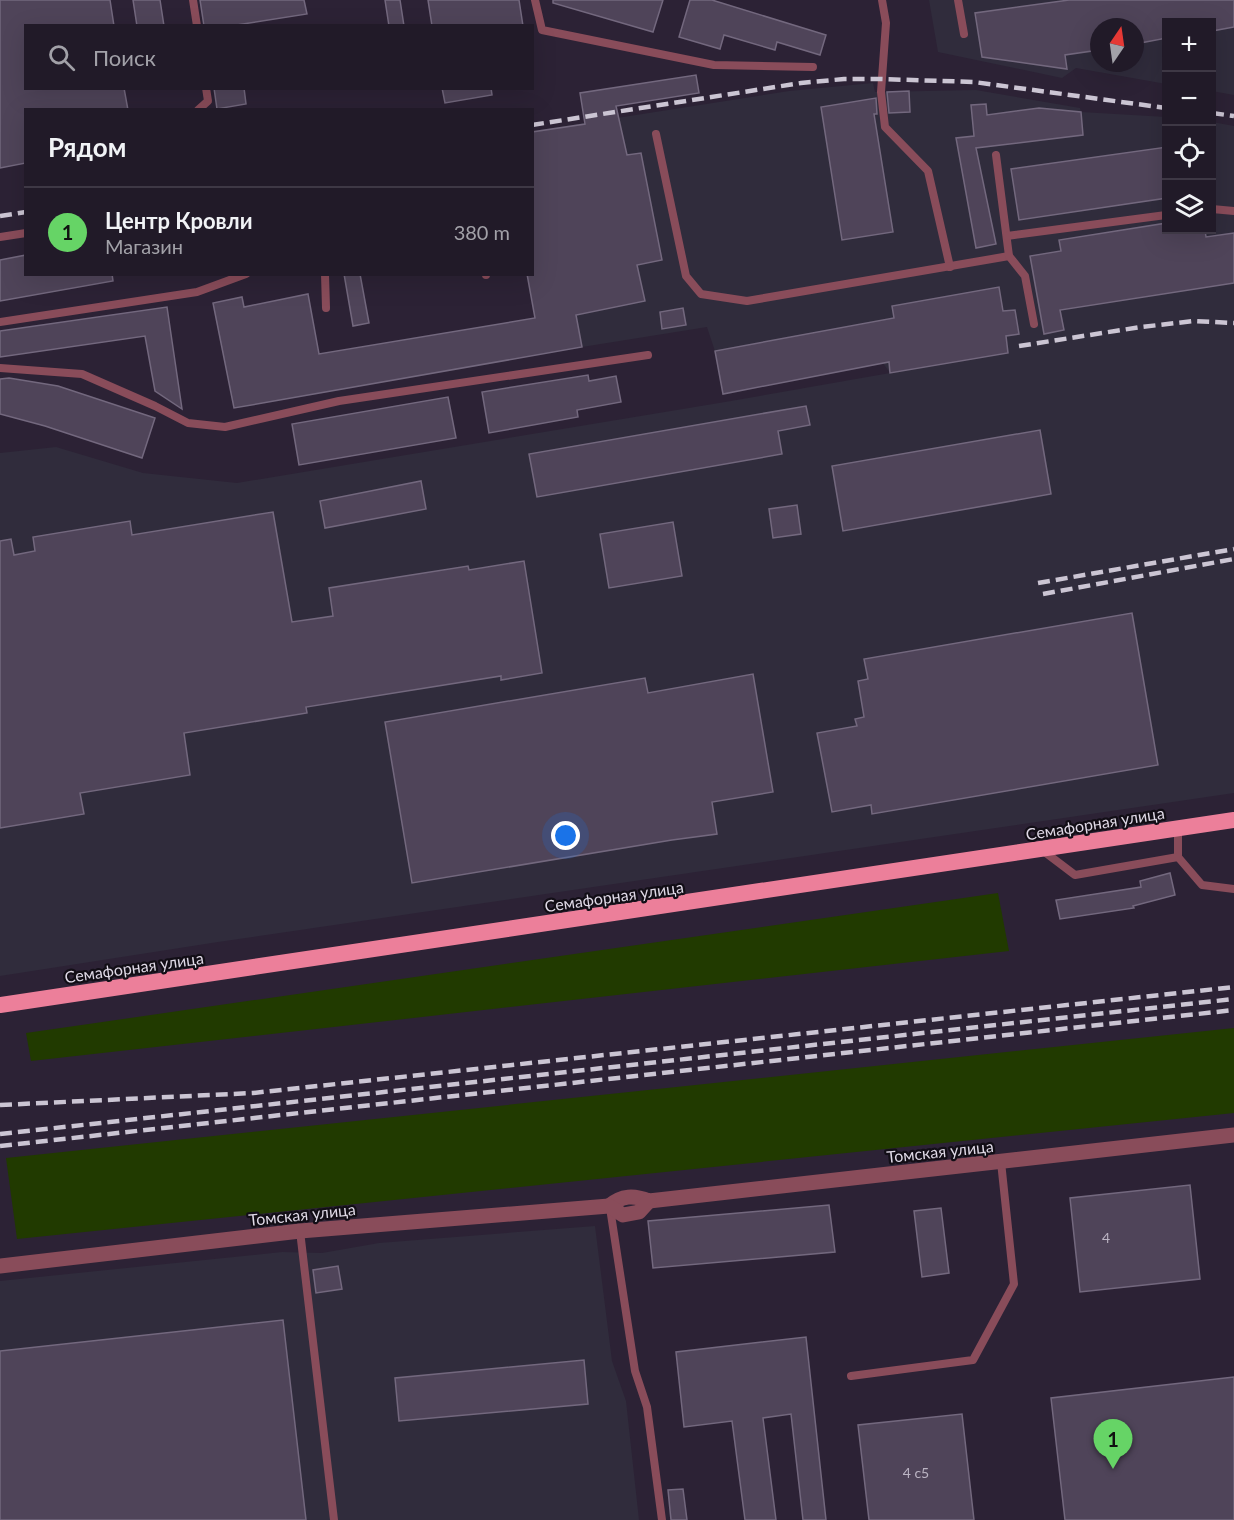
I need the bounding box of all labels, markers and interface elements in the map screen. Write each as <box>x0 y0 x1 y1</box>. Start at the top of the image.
north arrow <box>1090 18 1144 72</box>
map controls <box>1162 18 1216 234</box>
button: + <box>1162 18 1216 72</box>
search box <box>24 24 534 90</box>
icon: search <box>45 41 78 74</box>
text: Поиск <box>93 44 156 71</box>
button: − <box>1162 72 1216 126</box>
button: locate <box>1162 126 1216 180</box>
text: Рядом <box>48 131 126 163</box>
button: layers <box>1162 180 1216 234</box>
text: Центр Кровли <box>105 207 253 234</box>
text: 1 <box>62 220 73 244</box>
text: 380 m <box>454 220 510 244</box>
text: Магазин <box>105 234 183 258</box>
street label: Семафорная улица <box>1024 803 1166 843</box>
your location <box>551 821 580 850</box>
street label: Семафорная улица <box>543 877 685 915</box>
street label: Семафорная улица <box>63 948 205 986</box>
street label: Томская улица <box>886 1136 994 1166</box>
street label: Томская улица <box>248 1199 356 1229</box>
house number: 4 <box>1102 1229 1110 1246</box>
pin: 1 <box>1094 1420 1132 1469</box>
house number: 4 с5 <box>903 1464 929 1481</box>

